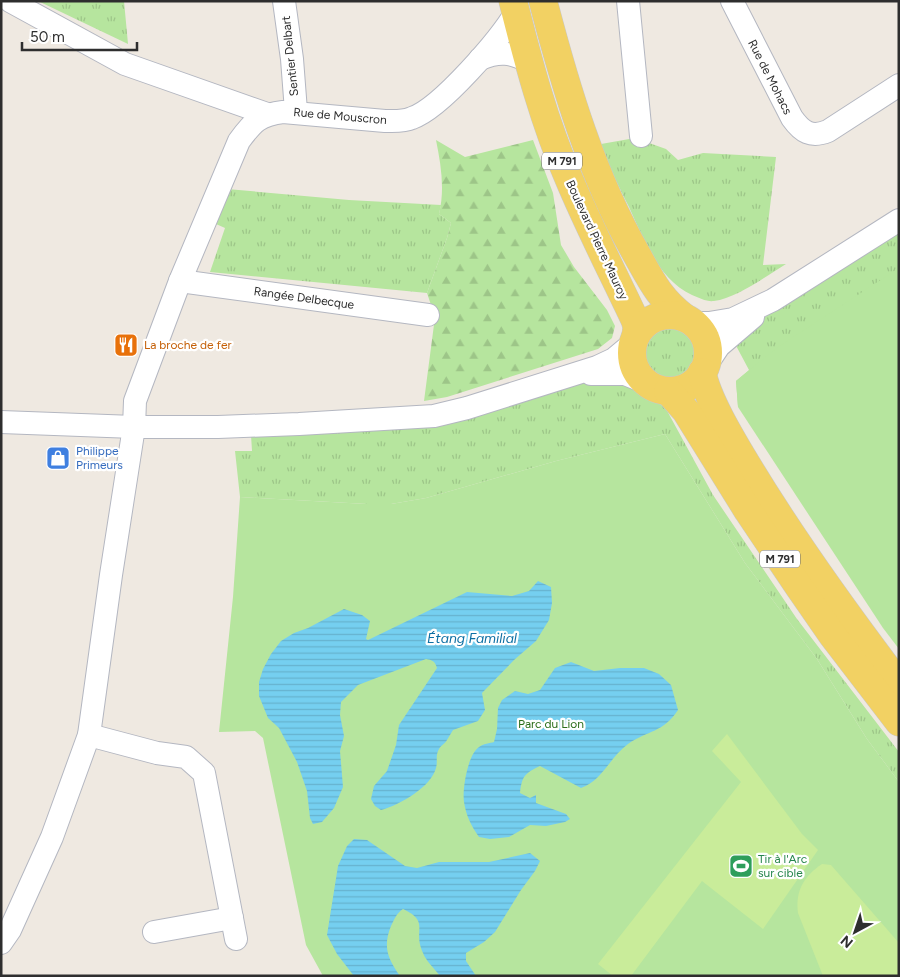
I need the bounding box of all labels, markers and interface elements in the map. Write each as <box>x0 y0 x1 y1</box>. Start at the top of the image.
street label: Sentier Delbart <box>279 15 301 97</box>
scale bar <box>22 20 138 52</box>
text: 50 m <box>30 28 65 46</box>
street label: Rue de Mohacs <box>745 37 795 117</box>
street label: Rue de Mouscron <box>293 105 388 127</box>
road number: M 791 <box>542 153 582 170</box>
street label: Boulevard Pierre Mauroy <box>563 178 631 303</box>
street label: Rangée Delbecque <box>253 284 356 312</box>
restaurant icon: La broche de fer <box>113 332 139 358</box>
place label: La broche de fer <box>144 338 232 352</box>
place label: Philippe Primeurs <box>76 444 123 472</box>
shop icon: Philippe Primeurs <box>45 445 71 471</box>
road number: M 791 <box>760 550 800 568</box>
water label: Étang Familial <box>427 630 518 647</box>
park label: Parc du Lion <box>518 717 584 731</box>
place label: Tir à l'Arc sur cible <box>758 852 808 880</box>
sports icon: Tir à l'Arc sur cible <box>728 853 754 879</box>
north arrow <box>830 907 880 957</box>
text: N <box>837 932 857 952</box>

